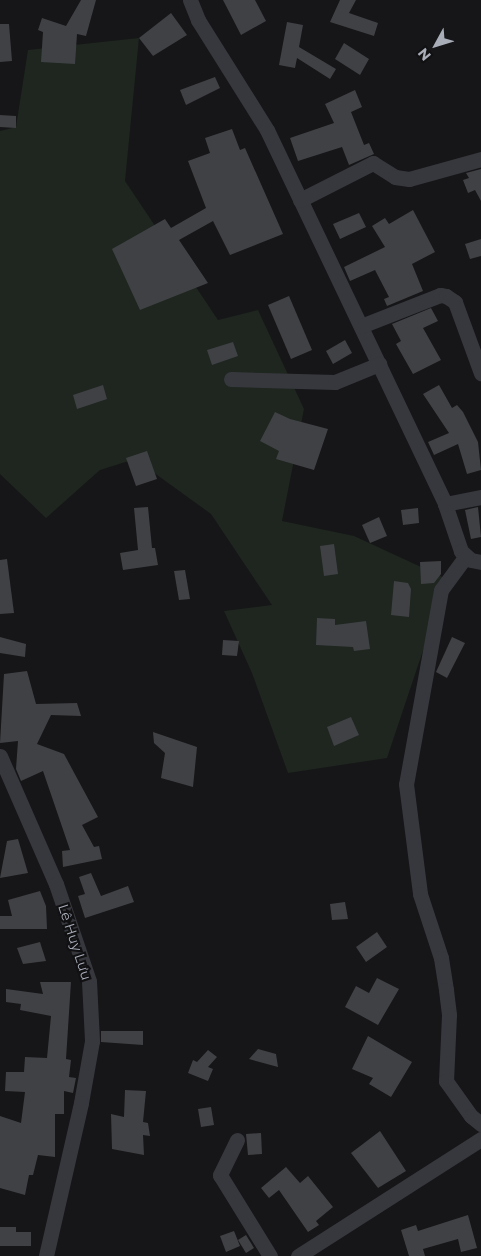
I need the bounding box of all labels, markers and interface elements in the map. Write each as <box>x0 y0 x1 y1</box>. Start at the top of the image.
north arrow <box>411 20 461 70</box>
text: N <box>414 44 435 64</box>
street label: Lê Huy Lưu <box>55 902 95 982</box>

